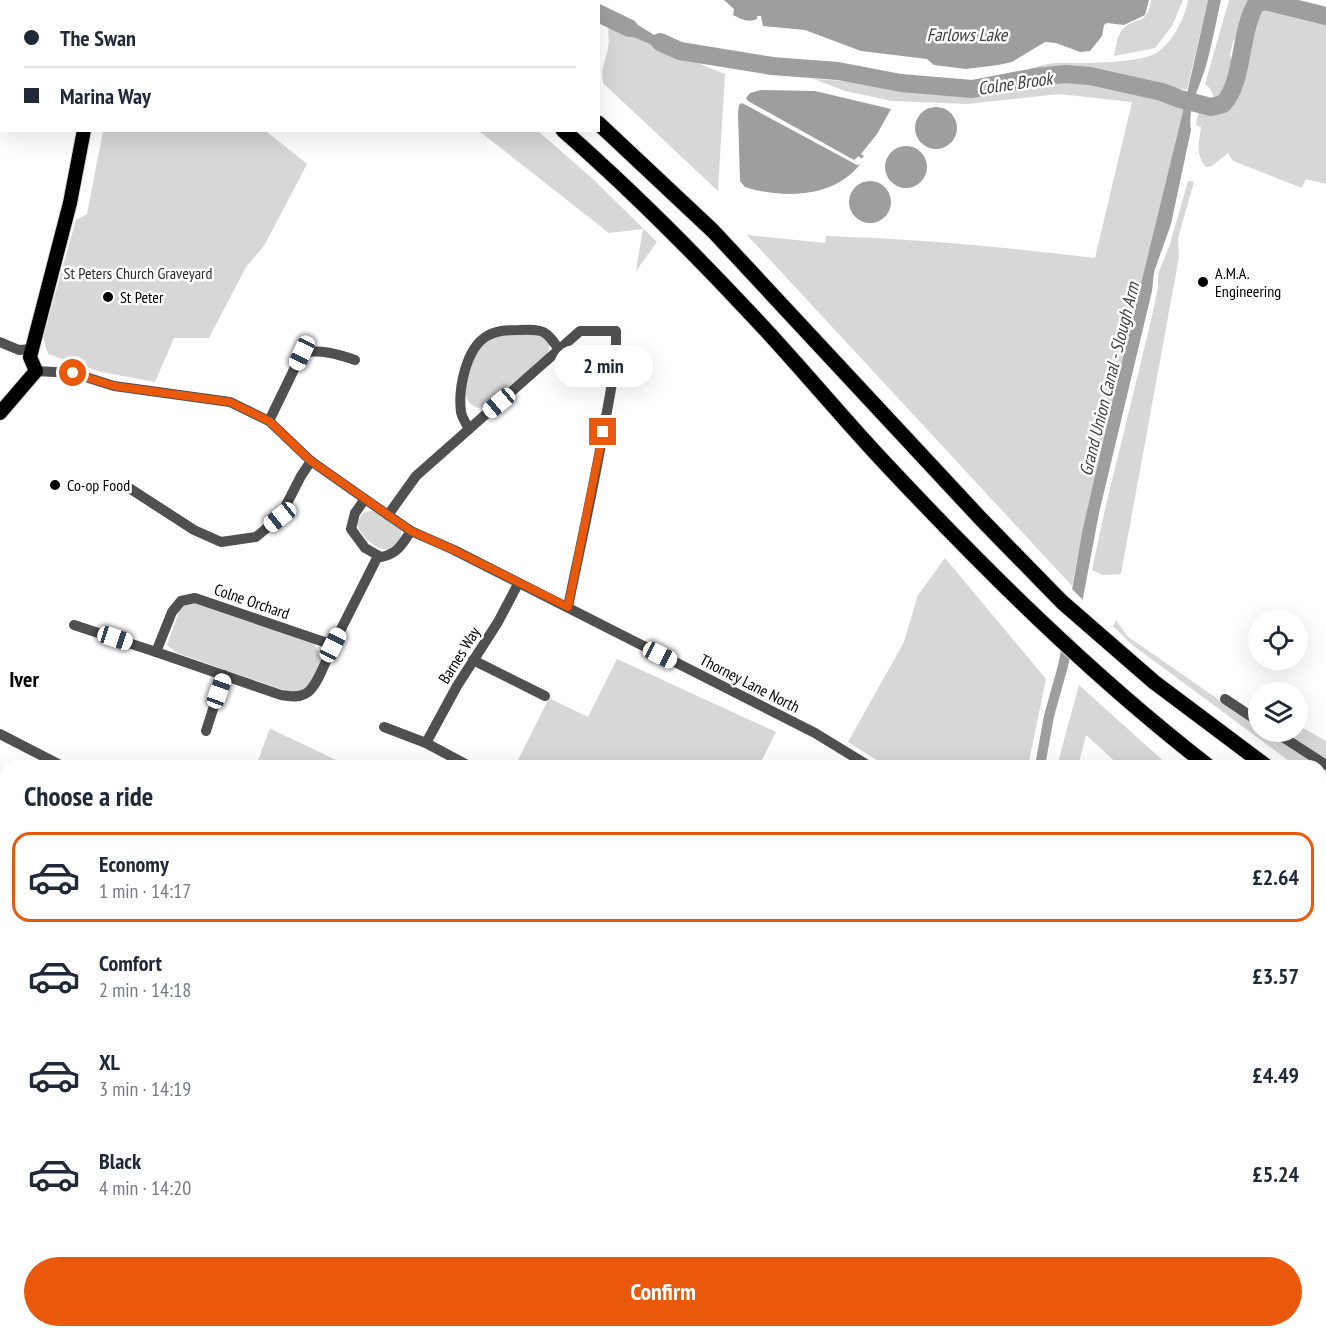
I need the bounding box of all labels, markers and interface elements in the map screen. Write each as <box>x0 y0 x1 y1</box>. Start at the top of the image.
water label: Farlows Lake <box>927 23 1009 46</box>
text: The Swan <box>60 24 136 52</box>
water label: Colne Brook <box>976 66 1056 100</box>
text: Marina Way <box>60 82 151 110</box>
park label: St Peters Church Graveyard <box>64 263 212 283</box>
place label: A.M.A. Engineering <box>1215 263 1281 301</box>
marker: A.M.A. Engineering <box>1196 275 1210 289</box>
water label: Grand Union Canal - Slough Arm <box>1074 279 1145 478</box>
place label: St Peter <box>120 287 164 307</box>
marker: St Peter <box>101 290 115 304</box>
car <box>286 333 318 373</box>
callout: 2 min <box>554 345 652 387</box>
text: 2 min <box>583 353 624 379</box>
route start <box>59 359 86 386</box>
car <box>479 385 519 421</box>
route end <box>589 418 616 445</box>
place label: Co-op Food <box>67 475 130 495</box>
marker: Co-op Food <box>48 478 62 492</box>
car <box>260 499 300 535</box>
street label: Colne Orchard <box>212 579 292 623</box>
map controls <box>1248 610 1308 742</box>
button: locate <box>1248 610 1308 670</box>
street label: Barnes Way <box>434 623 484 687</box>
car <box>95 624 135 652</box>
car <box>317 625 349 665</box>
car <box>640 639 680 671</box>
street label: Thorney Lane North <box>697 649 803 717</box>
district label: Iver <box>9 665 39 693</box>
car <box>204 671 234 711</box>
button: layers <box>1248 682 1308 742</box>
text: Choose a ride <box>24 779 153 813</box>
icon: car <box>27 850 81 904</box>
text: Economy <box>99 850 169 878</box>
text: £2.64 <box>1252 863 1299 891</box>
text: 1 min · 14:17 <box>99 878 191 904</box>
icon: car <box>27 949 81 1003</box>
text: Comfort <box>99 949 162 977</box>
text: £3.57 <box>1252 962 1299 990</box>
text: 2 min · 14:18 <box>99 977 191 1003</box>
icon: car <box>27 1048 81 1102</box>
text: XL <box>99 1048 120 1076</box>
text: £4.49 <box>1252 1061 1299 1089</box>
text: 3 min · 14:19 <box>99 1076 191 1102</box>
icon: car <box>27 1147 81 1201</box>
text: Black <box>99 1147 141 1175</box>
text: £5.24 <box>1252 1160 1299 1188</box>
text: 4 min · 14:20 <box>99 1175 191 1201</box>
button: Confirm <box>24 1257 1302 1326</box>

